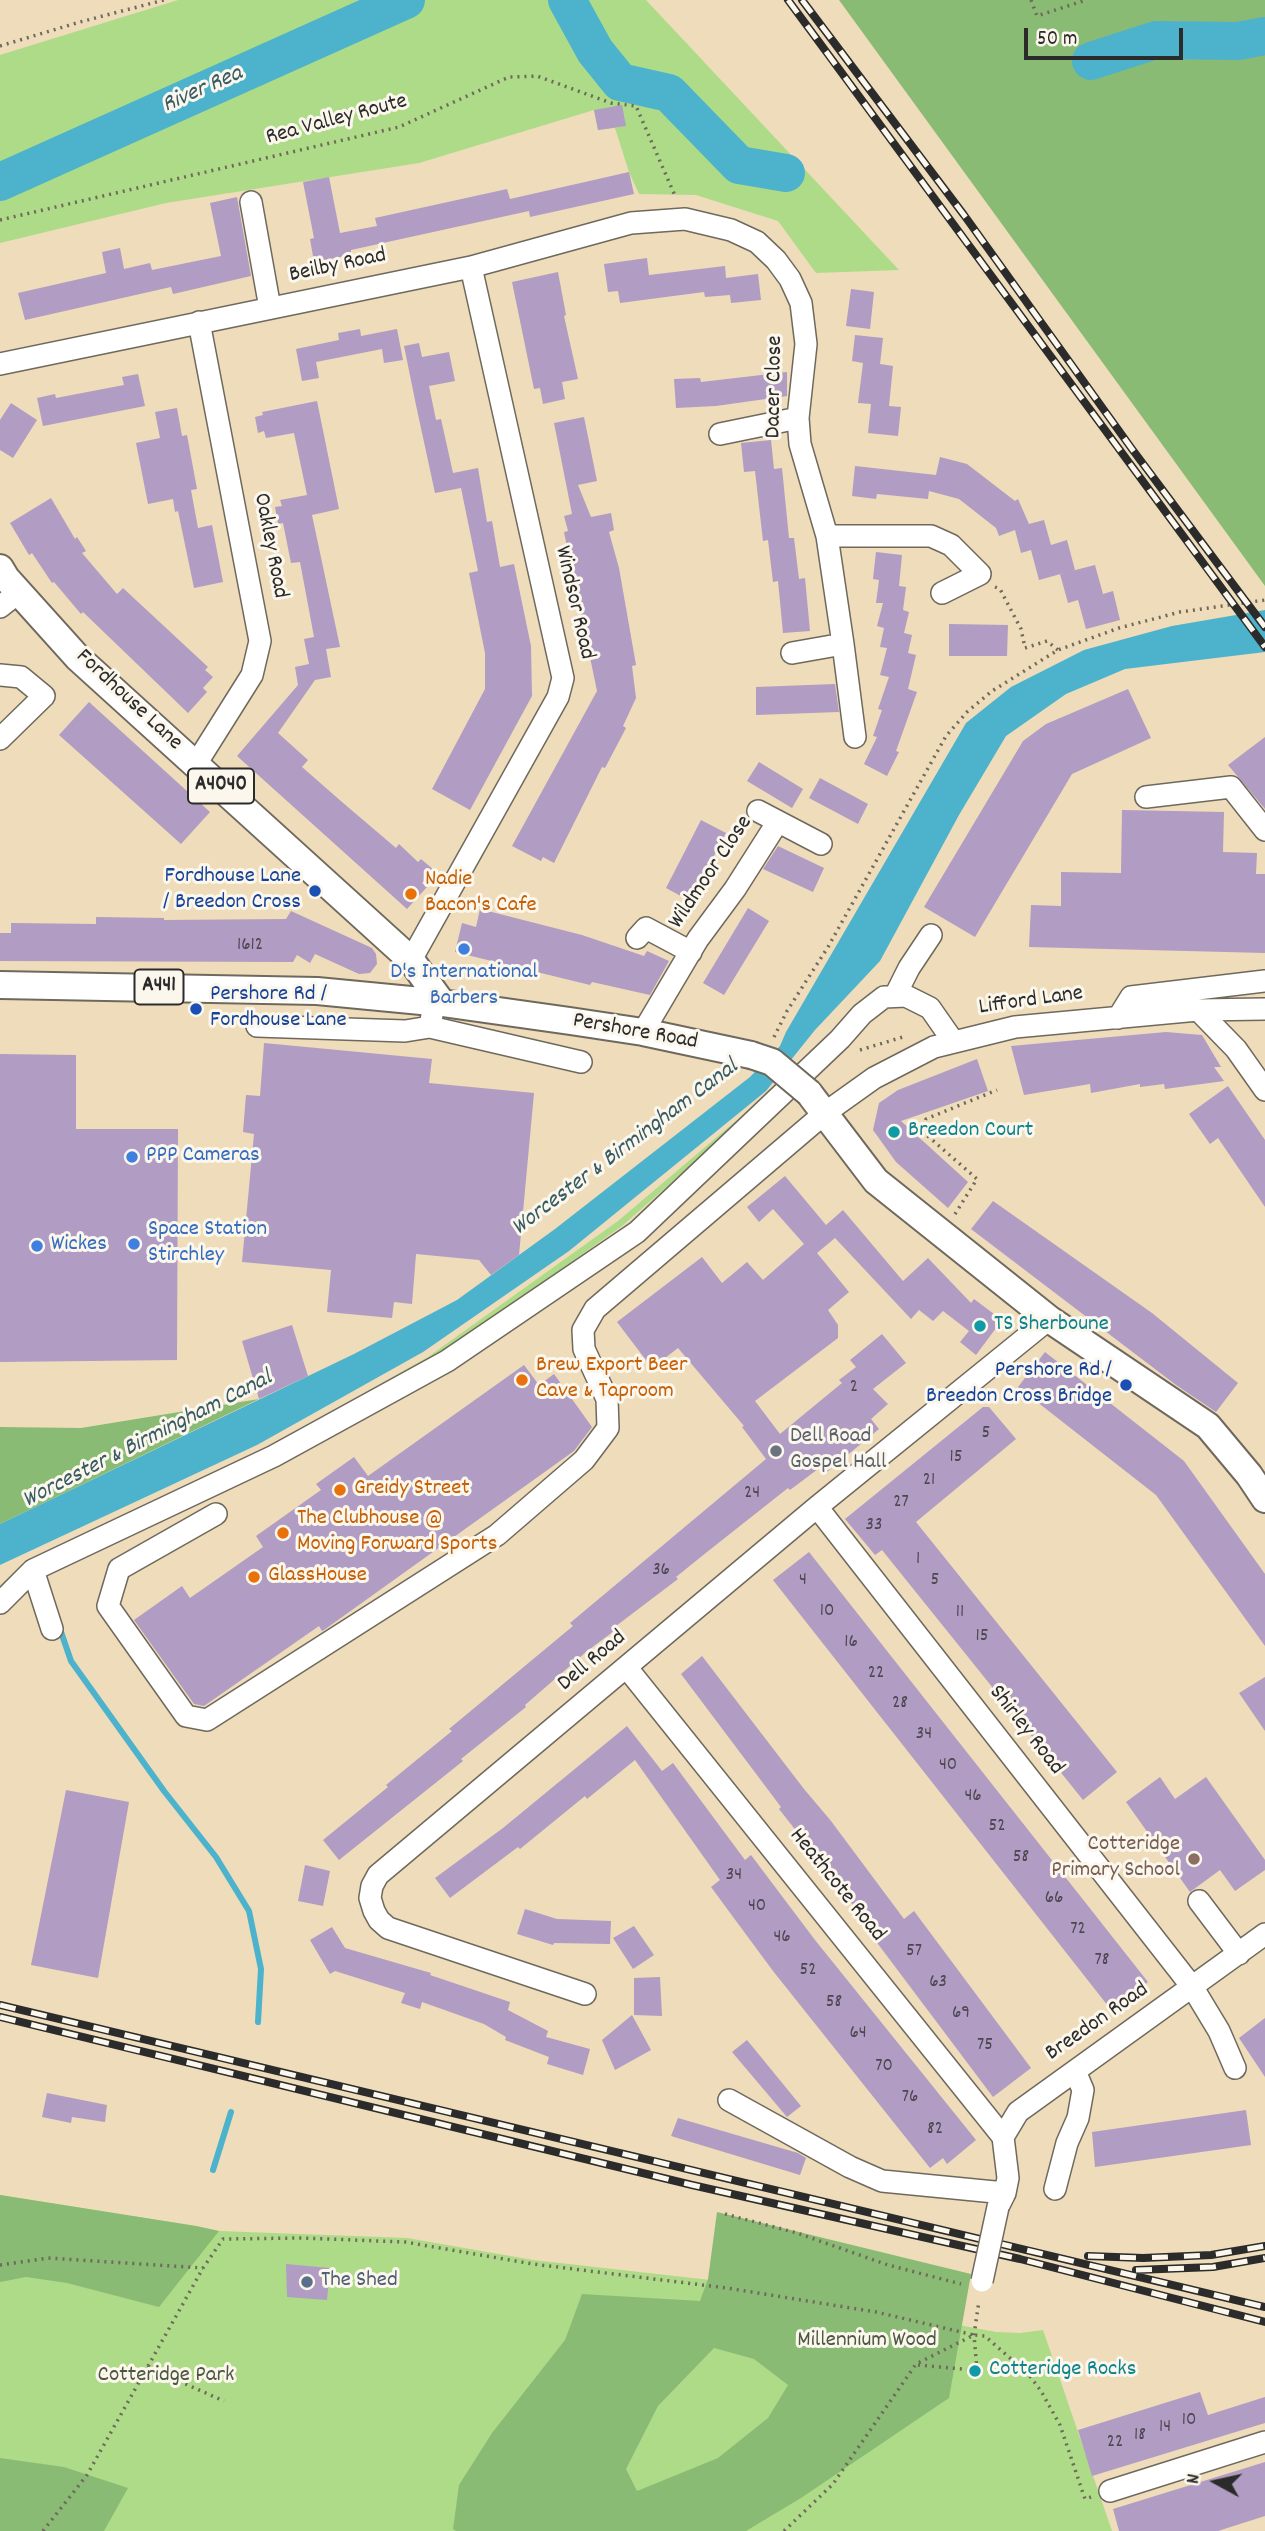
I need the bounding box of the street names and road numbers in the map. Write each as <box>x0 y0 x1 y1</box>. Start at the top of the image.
street label: Rea Valley Route <box>263 89 411 153</box>
street label: Beilby Road <box>287 243 389 291</box>
street label: Dacer Close <box>761 335 791 439</box>
street label: Oakley Road <box>245 491 293 601</box>
street label: Windsor Road <box>547 544 599 662</box>
street label: Fordhouse Lane <box>69 644 187 758</box>
road number: A4040 <box>188 768 254 804</box>
street label: Wildmoor Close <box>664 811 760 935</box>
road number: A441 <box>134 970 184 1004</box>
street label: Lifford Lane <box>977 981 1085 1023</box>
street label: Pershore Road <box>570 1008 700 1058</box>
street label: Dell Road <box>553 1625 633 1699</box>
street label: Shirley Road <box>981 1681 1069 1781</box>
street label: Heathcote Road <box>782 1824 890 1948</box>
street label: Breedon Road <box>1041 1977 1155 2069</box>

